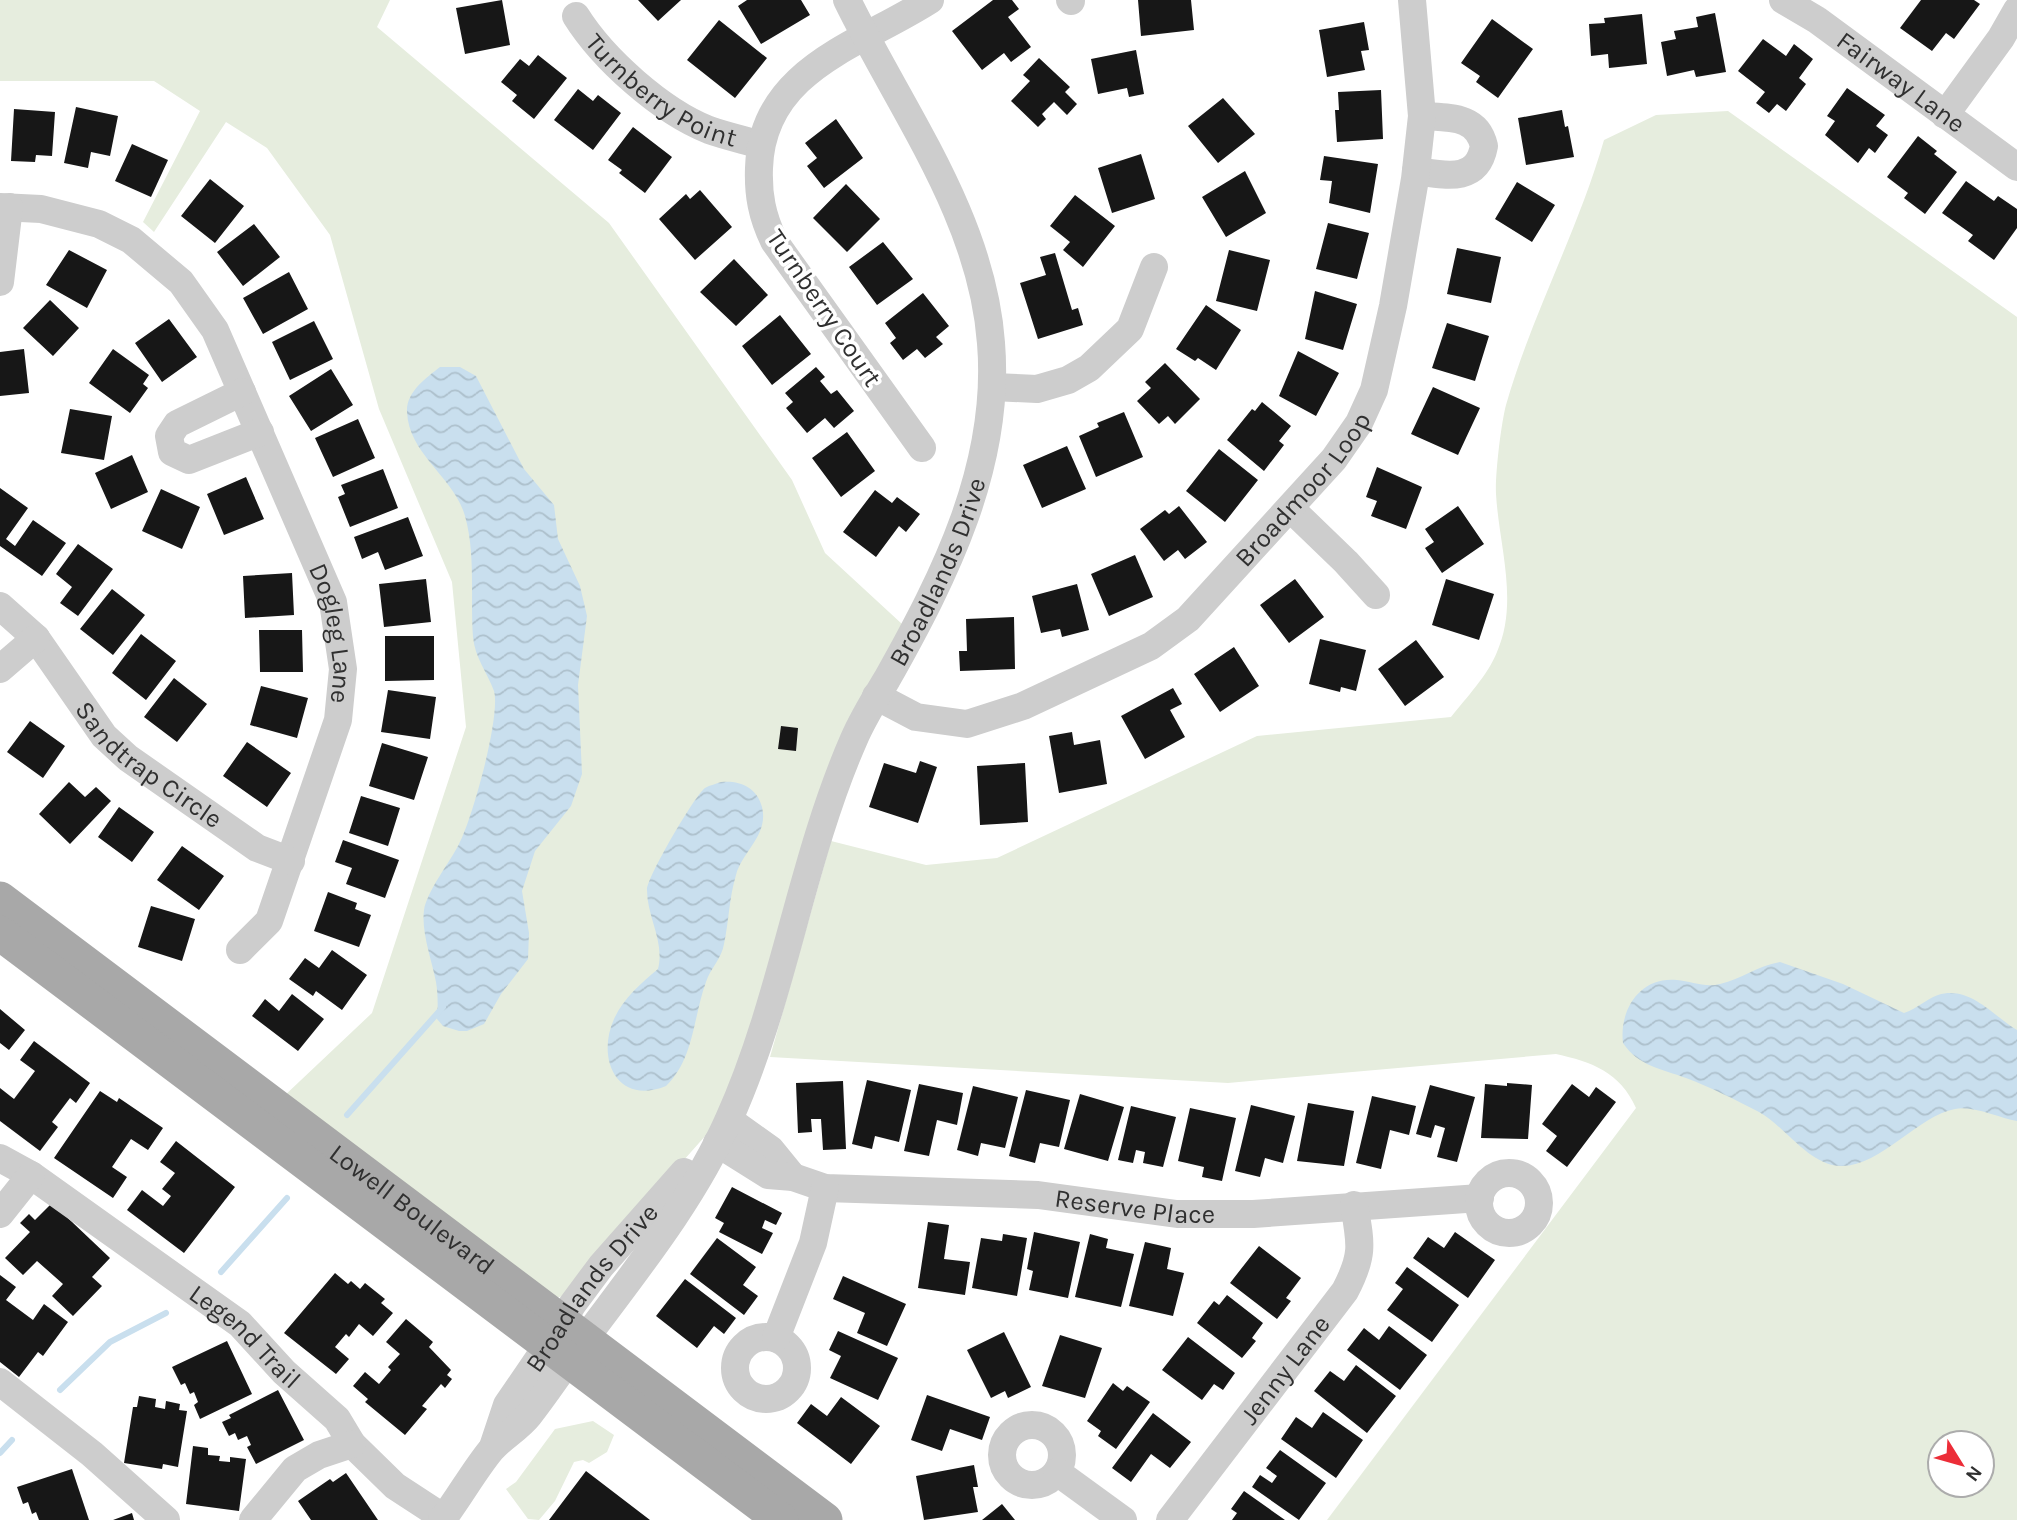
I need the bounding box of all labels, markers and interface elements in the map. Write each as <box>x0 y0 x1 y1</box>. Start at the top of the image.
street label: Fairway Lane <box>1831 25 1971 139</box>
street label: Turnberry Point <box>579 27 741 153</box>
street label: Turnberry Court <box>760 223 888 393</box>
street label: Broadmoor Loop <box>1228 408 1377 573</box>
street label: Broadlands Drive <box>882 474 992 671</box>
street label: Dogleg Lane <box>302 558 359 705</box>
street label: Sandtrap Circle <box>69 695 228 835</box>
street label: Lowell Boulevard <box>324 1137 501 1281</box>
street label: Reserve Place <box>1053 1182 1215 1230</box>
street label: Broadlands Drive <box>519 1197 664 1378</box>
street label: Legend Trail <box>183 1277 307 1395</box>
street label: Jenny Lane <box>1233 1309 1336 1431</box>
north arrow <box>1926 1429 1996 1499</box>
text: N <box>1961 1462 1987 1486</box>

